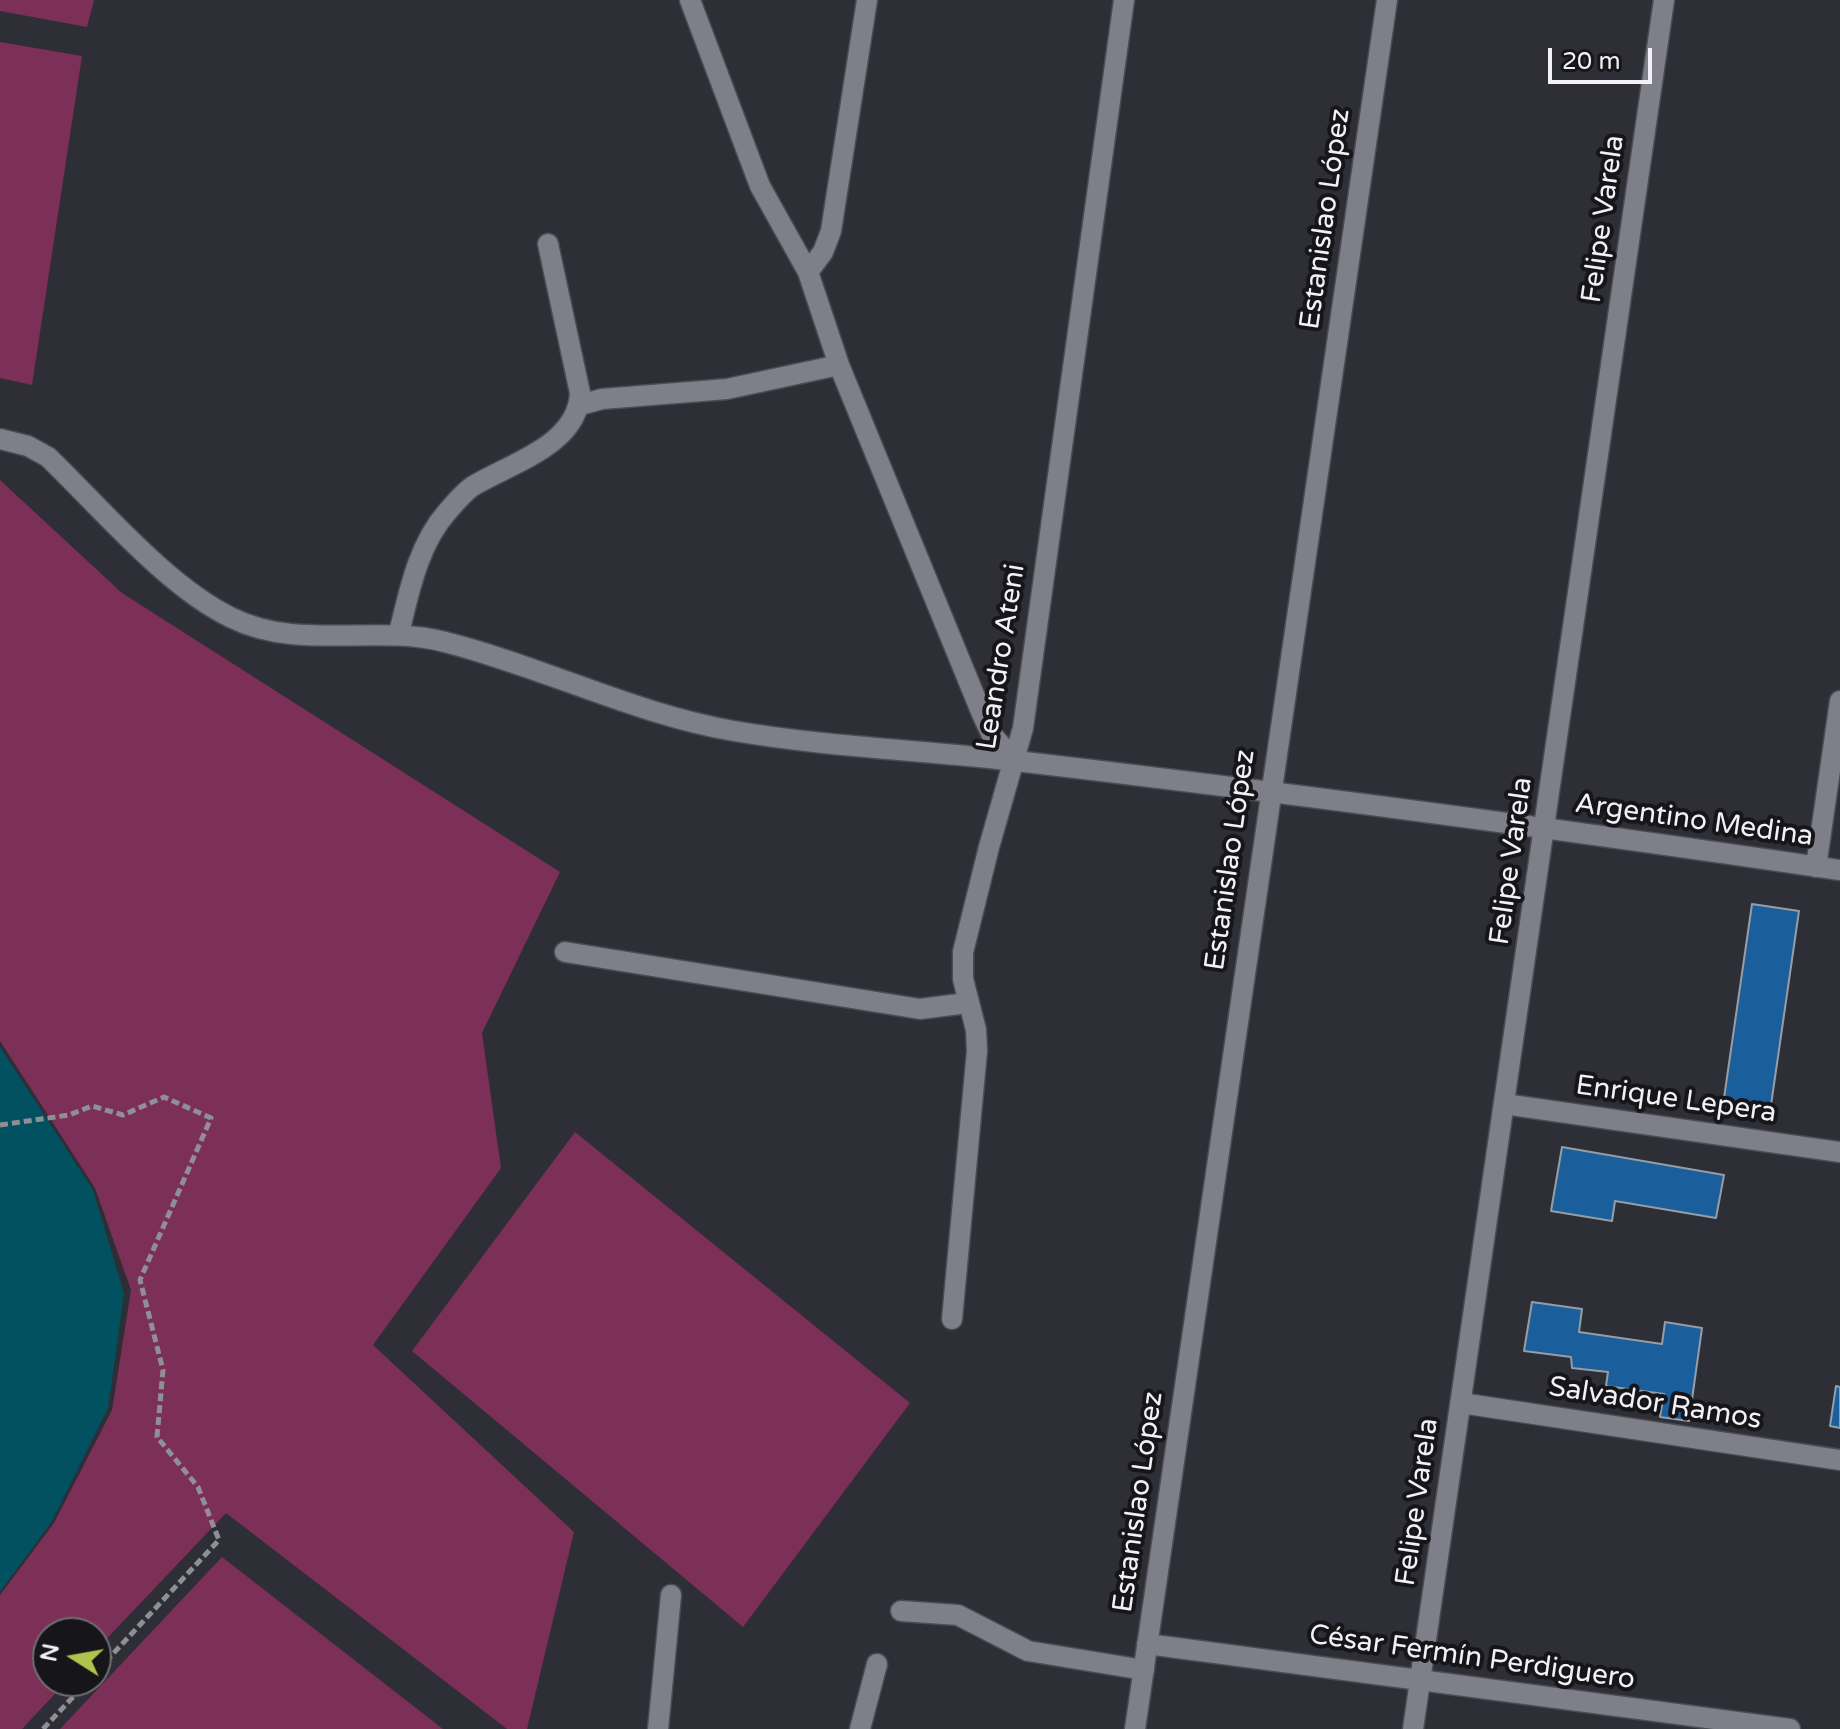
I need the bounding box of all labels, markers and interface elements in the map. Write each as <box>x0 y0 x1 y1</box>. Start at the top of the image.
scale bar <box>1552 32 1656 82</box>
text: 20 m <box>1562 47 1620 76</box>
street label: Estanislao López <box>1294 106 1358 332</box>
street label: Felipe Varela <box>1576 133 1632 305</box>
street label: Leandro Ateni <box>971 562 1033 752</box>
street label: Estanislao López <box>1199 747 1263 973</box>
street label: Felipe Varela <box>1484 775 1540 947</box>
street label: Argentino Medina <box>1573 788 1815 854</box>
street label: Enrique Lepera <box>1574 1069 1778 1131</box>
street label: Salvador Ramos <box>1546 1371 1764 1437</box>
street label: Estanislao López <box>1107 1389 1171 1615</box>
street label: Felipe Varela <box>1390 1416 1446 1588</box>
north arrow <box>32 1617 112 1697</box>
street label: César Fermín Perdiguero <box>1307 1618 1637 1698</box>
text: N <box>36 1642 65 1664</box>

